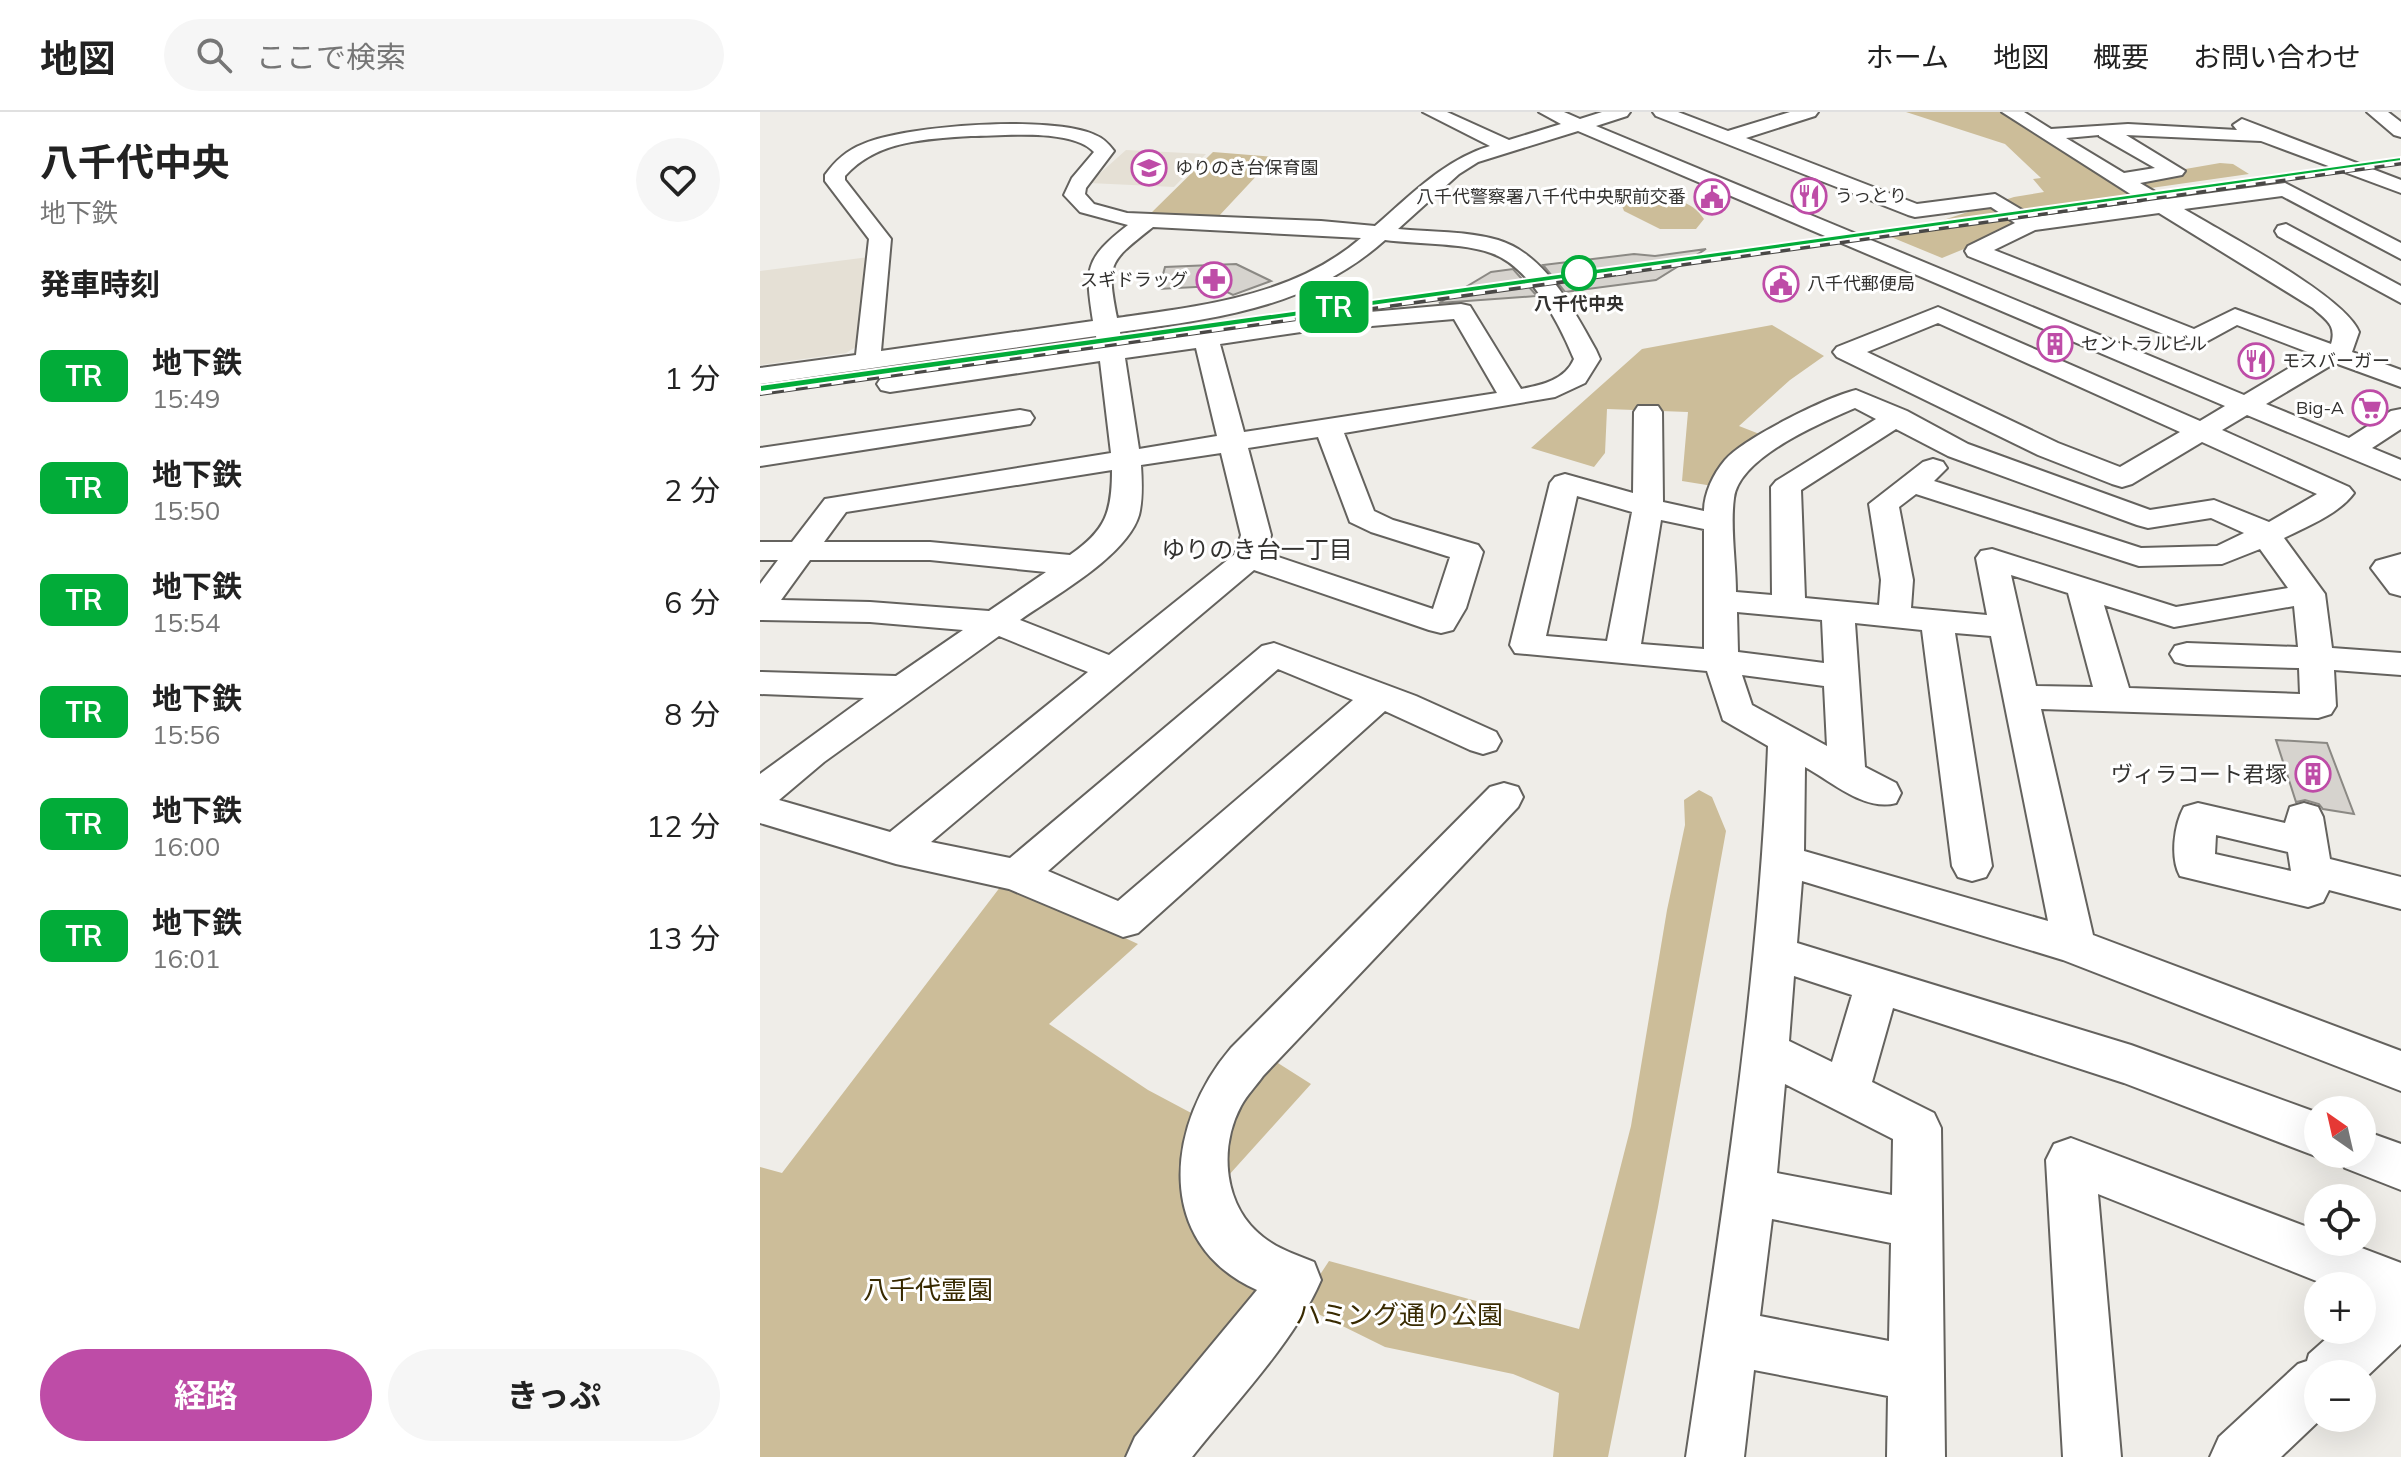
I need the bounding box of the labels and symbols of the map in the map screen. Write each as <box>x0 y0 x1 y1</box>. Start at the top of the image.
school or university icon: ゆりのき台保育園 <box>1130 149 1168 187</box>
place label: ゆりのき台保育園 <box>1175 156 1318 179</box>
restaurant icon: うっとり <box>1790 177 1828 215</box>
public building icon: 八千代警察署八千代中央駅前交番 <box>1693 178 1731 216</box>
place label: うっとり <box>1835 184 1907 207</box>
place label: 八千代警察署八千代中央駅前交番 <box>1416 185 1686 208</box>
marker: 八千代中央 <box>1562 256 1596 290</box>
pharmacy icon: スギドラッグ <box>1195 261 1233 299</box>
public building icon: 八千代郵便局 <box>1762 265 1800 303</box>
place label: スギドラッグ <box>1080 268 1188 291</box>
place label: 八千代郵便局 <box>1807 272 1915 295</box>
line badge: TR <box>1298 281 1370 333</box>
place label: 八千代中央 <box>1534 292 1624 315</box>
building icon: セントラルビル <box>2036 325 2074 363</box>
place label: セントラルビル <box>2081 332 2207 355</box>
restaurant icon: モスバーガー <box>2237 342 2275 380</box>
place label: モスバーガー <box>2282 349 2390 372</box>
supermarket icon: Big-A <box>2351 389 2389 427</box>
place label: Big-A <box>2296 396 2344 419</box>
district label: ゆりのき台一丁目 <box>1161 534 1353 564</box>
building icon: ヴィラコート君塚 <box>2294 755 2332 793</box>
place label: ヴィラコート君塚 <box>2111 760 2287 788</box>
north arrow <box>2304 1096 2376 1168</box>
park label: 八千代霊園 <box>863 1273 993 1306</box>
park label: ハミング通り公園 <box>1295 1298 1503 1331</box>

